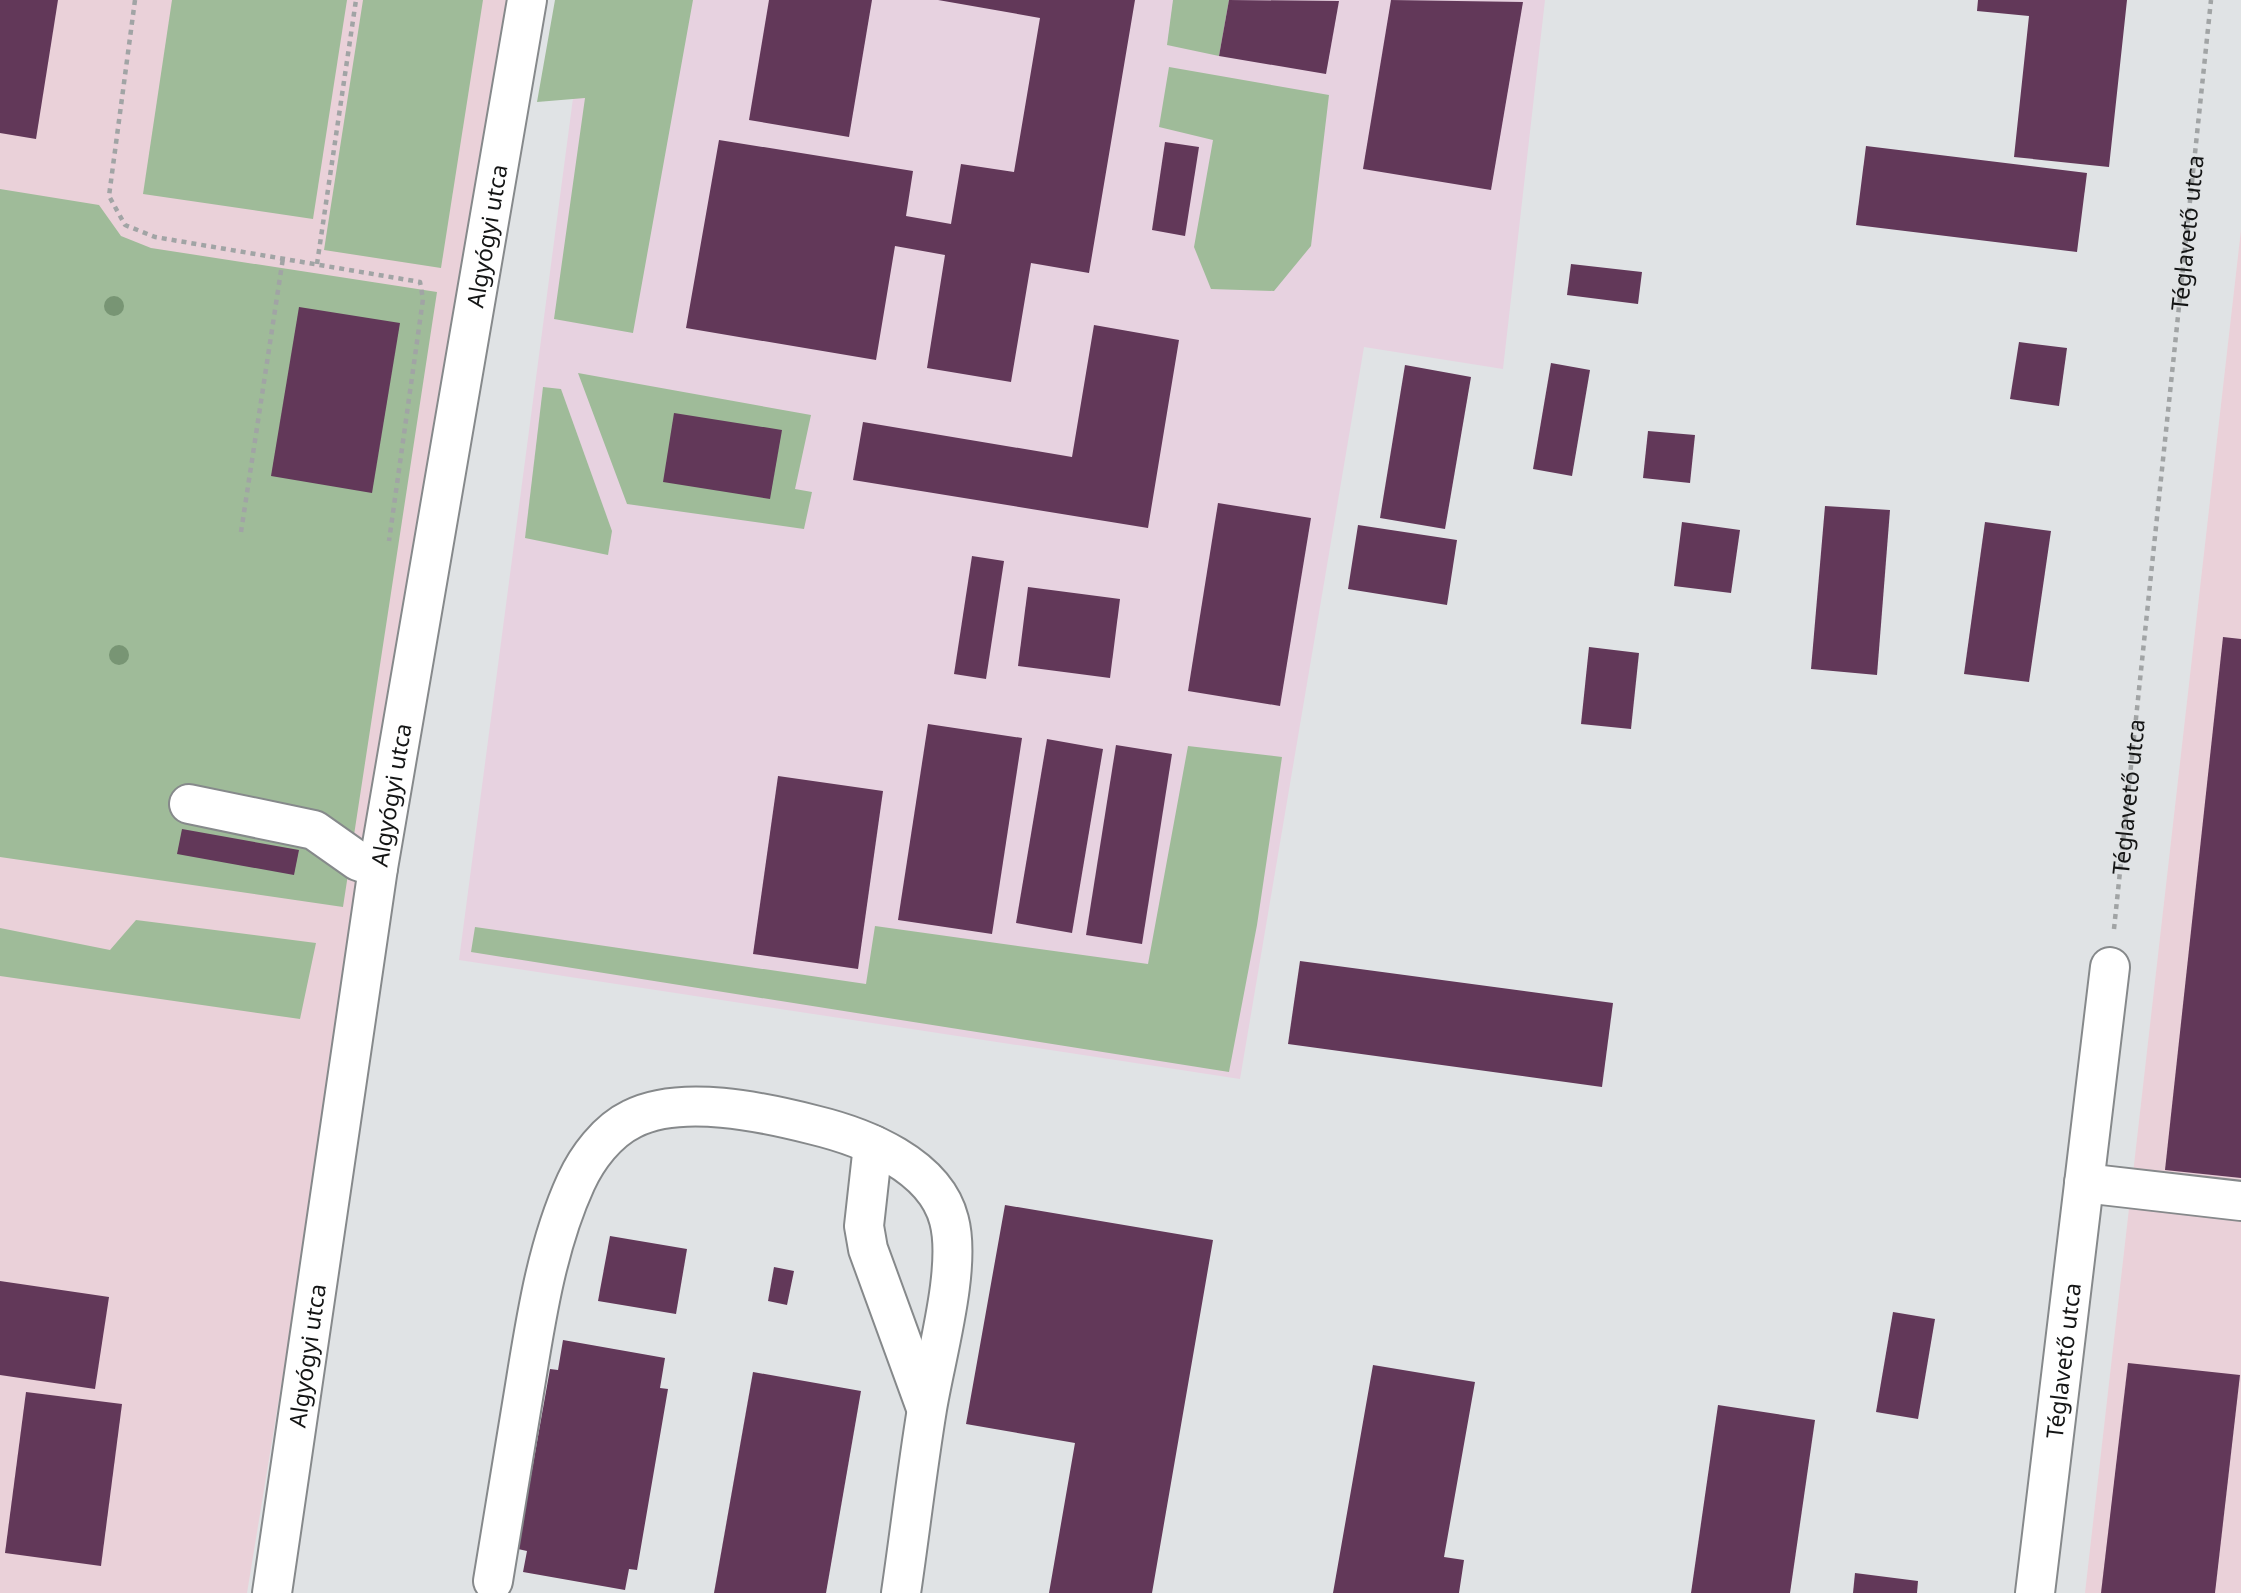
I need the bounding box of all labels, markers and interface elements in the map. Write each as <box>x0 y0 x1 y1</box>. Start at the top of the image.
street label: Téglavető utca <box>2163 153 2211 312</box>
street label: Algyógyi utca <box>458 162 515 310</box>
street label: Téglavető utca <box>2104 717 2152 876</box>
street label: Algyógyi utca <box>363 721 419 869</box>
street label: Téglavető utca <box>2038 1281 2088 1440</box>
street label: Algyógyi utca <box>280 1282 333 1429</box>

